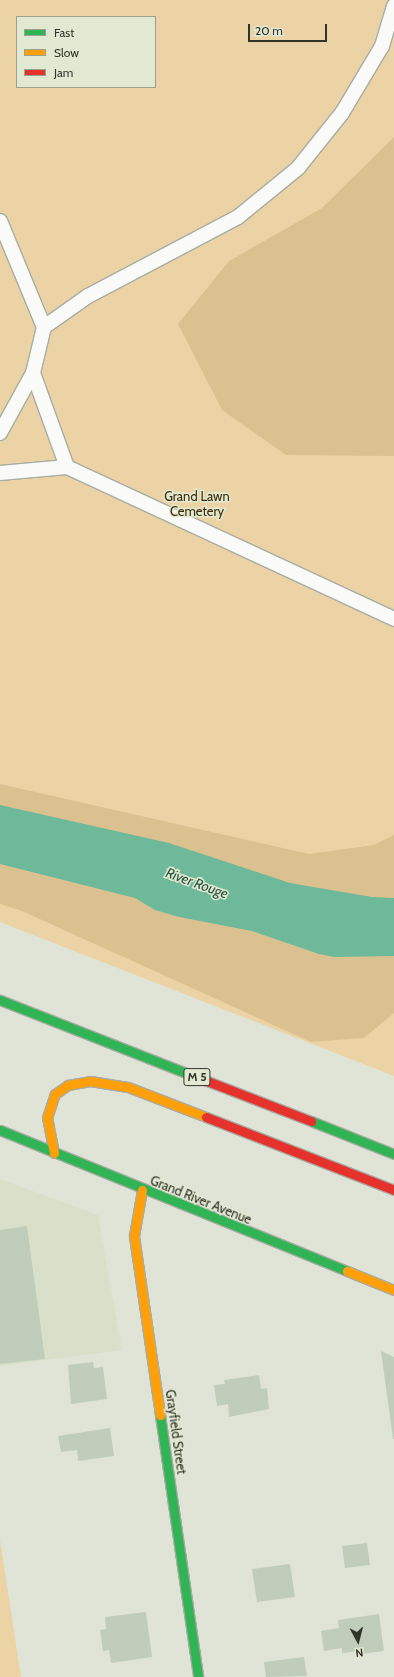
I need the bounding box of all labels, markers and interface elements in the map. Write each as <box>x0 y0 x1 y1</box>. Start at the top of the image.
legend <box>16 16 156 88</box>
scale bar <box>250 16 329 42</box>
text: 20 m <box>255 23 283 38</box>
text: Fast <box>54 25 74 40</box>
text: Slow <box>54 45 79 60</box>
text: Jam <box>54 65 73 80</box>
park label: Grand Lawn Cemetery <box>164 489 230 520</box>
water label: River Rouge <box>164 864 230 902</box>
road number: M 5 <box>183 1067 211 1087</box>
street label: Grand River Avenue <box>148 1173 254 1227</box>
street label: Grayfield Street <box>162 1389 190 1475</box>
north arrow <box>338 1621 378 1661</box>
text: N <box>355 1645 364 1660</box>

